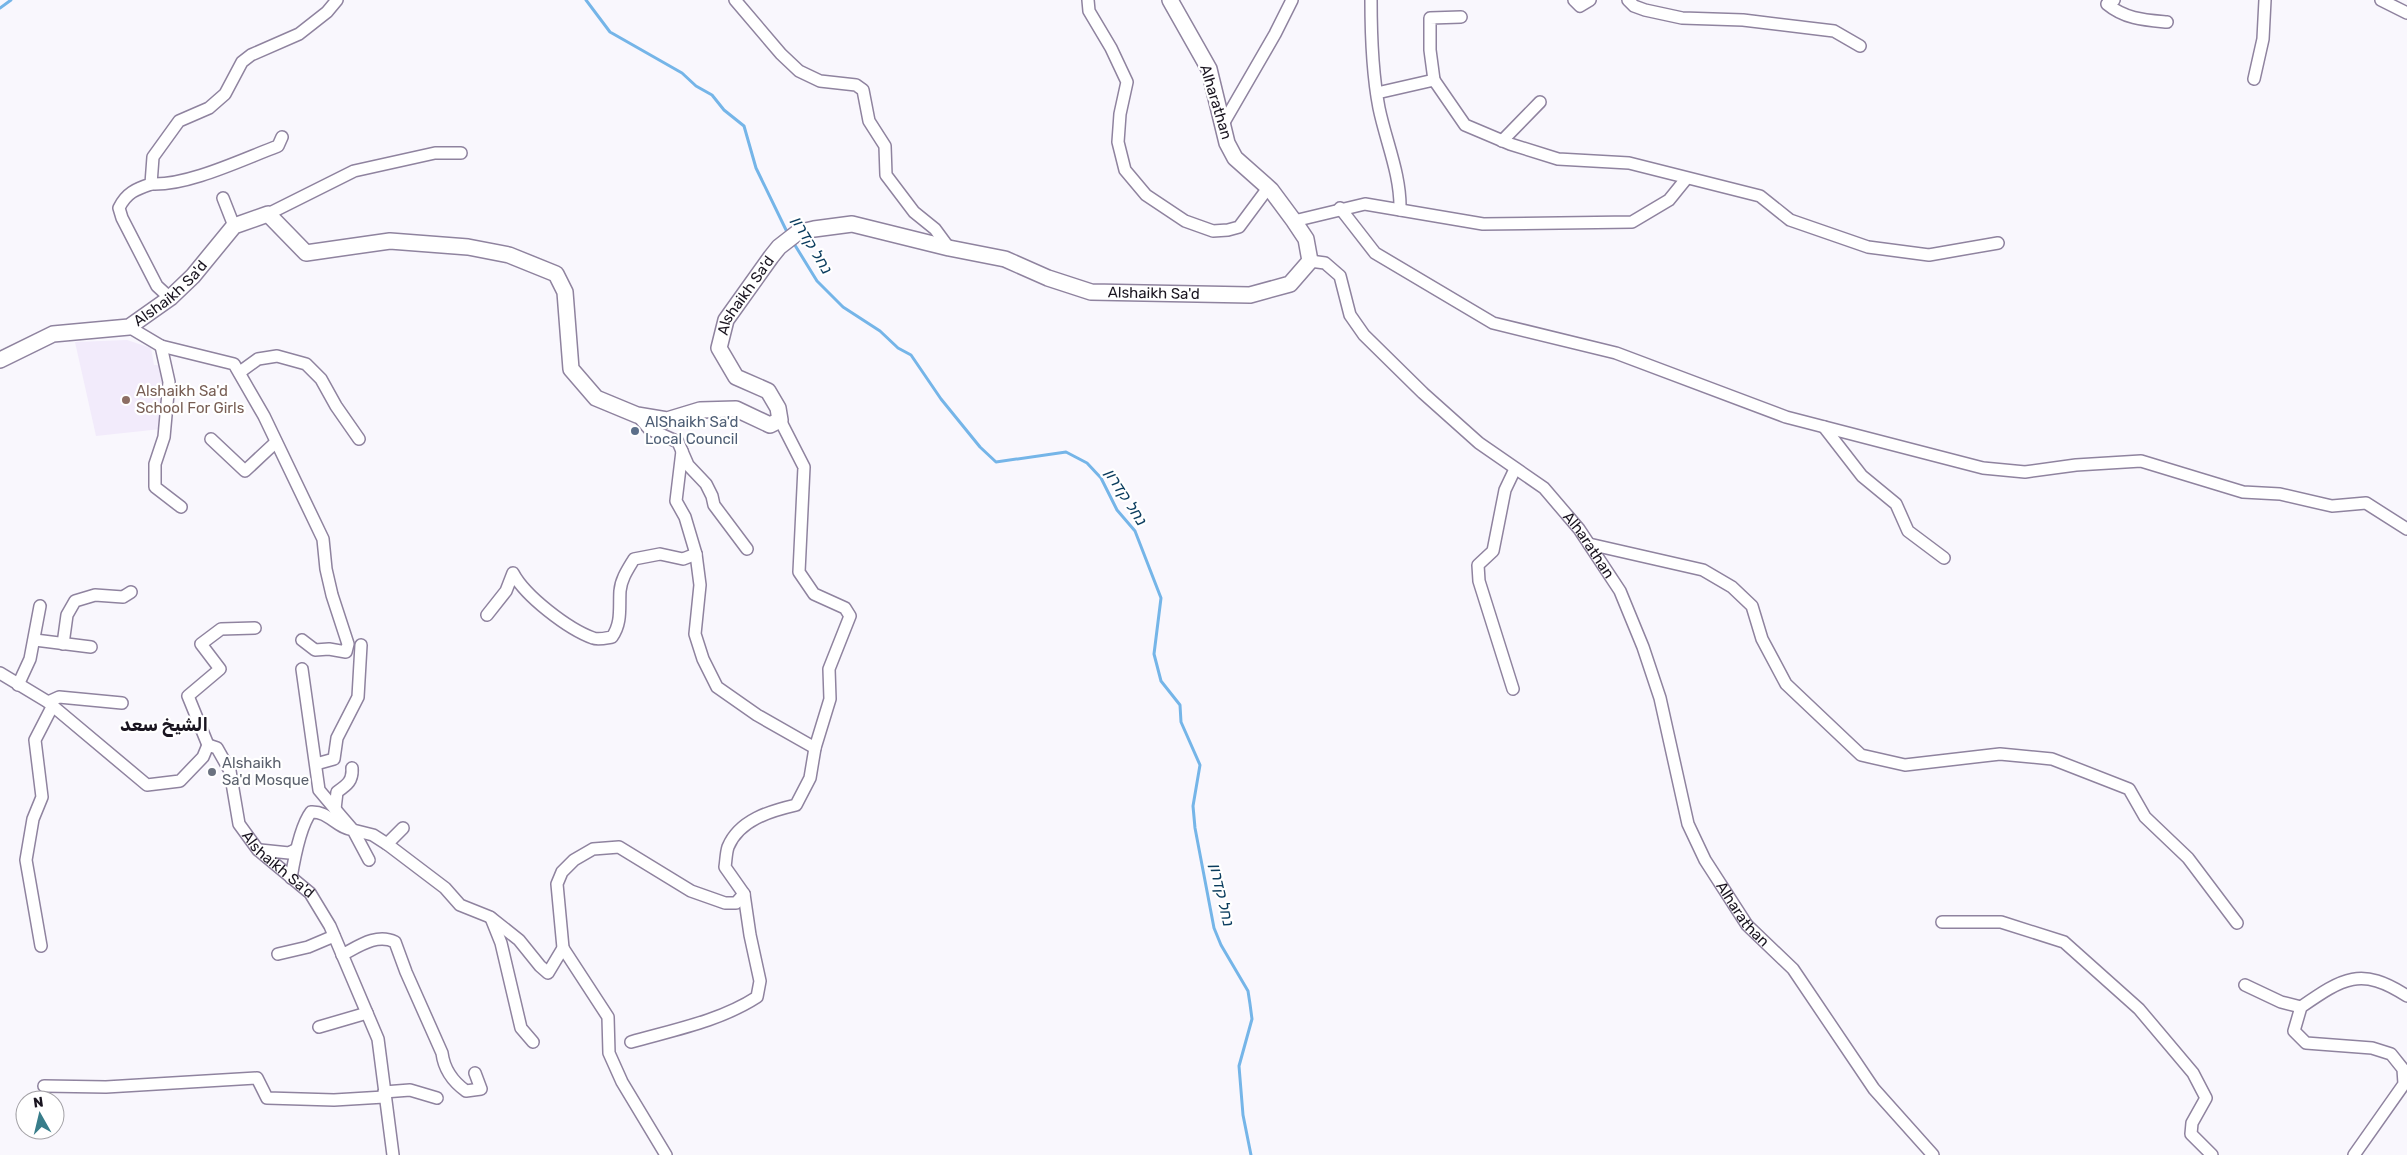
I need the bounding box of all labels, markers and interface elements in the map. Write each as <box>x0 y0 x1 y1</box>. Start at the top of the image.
street label: Alharathan <box>1196 62 1236 142</box>
water label: נחל קדרון <box>788 213 836 277</box>
street label: Alshaikh Sa'd <box>714 252 778 337</box>
street label: Alshaikh Sa'd <box>130 257 211 330</box>
street label: Alshaikh Sa'd <box>1108 283 1200 303</box>
place label: Alshaikh Sa'd School For Girls <box>136 382 245 417</box>
marker: Alshaikh Sa'd School For Girls <box>120 394 132 406</box>
place label: AlShaikh Sa'd Local Council <box>645 413 739 448</box>
marker: AlShaikh Sa'd Local Council <box>629 425 641 437</box>
water label: נחל קדרון <box>1101 465 1151 529</box>
street label: Alharathan <box>1559 508 1618 582</box>
district label: الشيخ سعد <box>120 714 208 738</box>
place label: Alshaikh Sa'd Mosque <box>222 754 309 789</box>
marker: Alshaikh Sa'd Mosque <box>206 766 218 778</box>
street label: Alshaikh Sa'd <box>238 827 318 902</box>
water label: נחל קדרון <box>1206 862 1238 928</box>
street label: Alharathan <box>1712 878 1773 950</box>
north arrow <box>15 1090 65 1140</box>
text: N <box>32 1094 44 1112</box>

